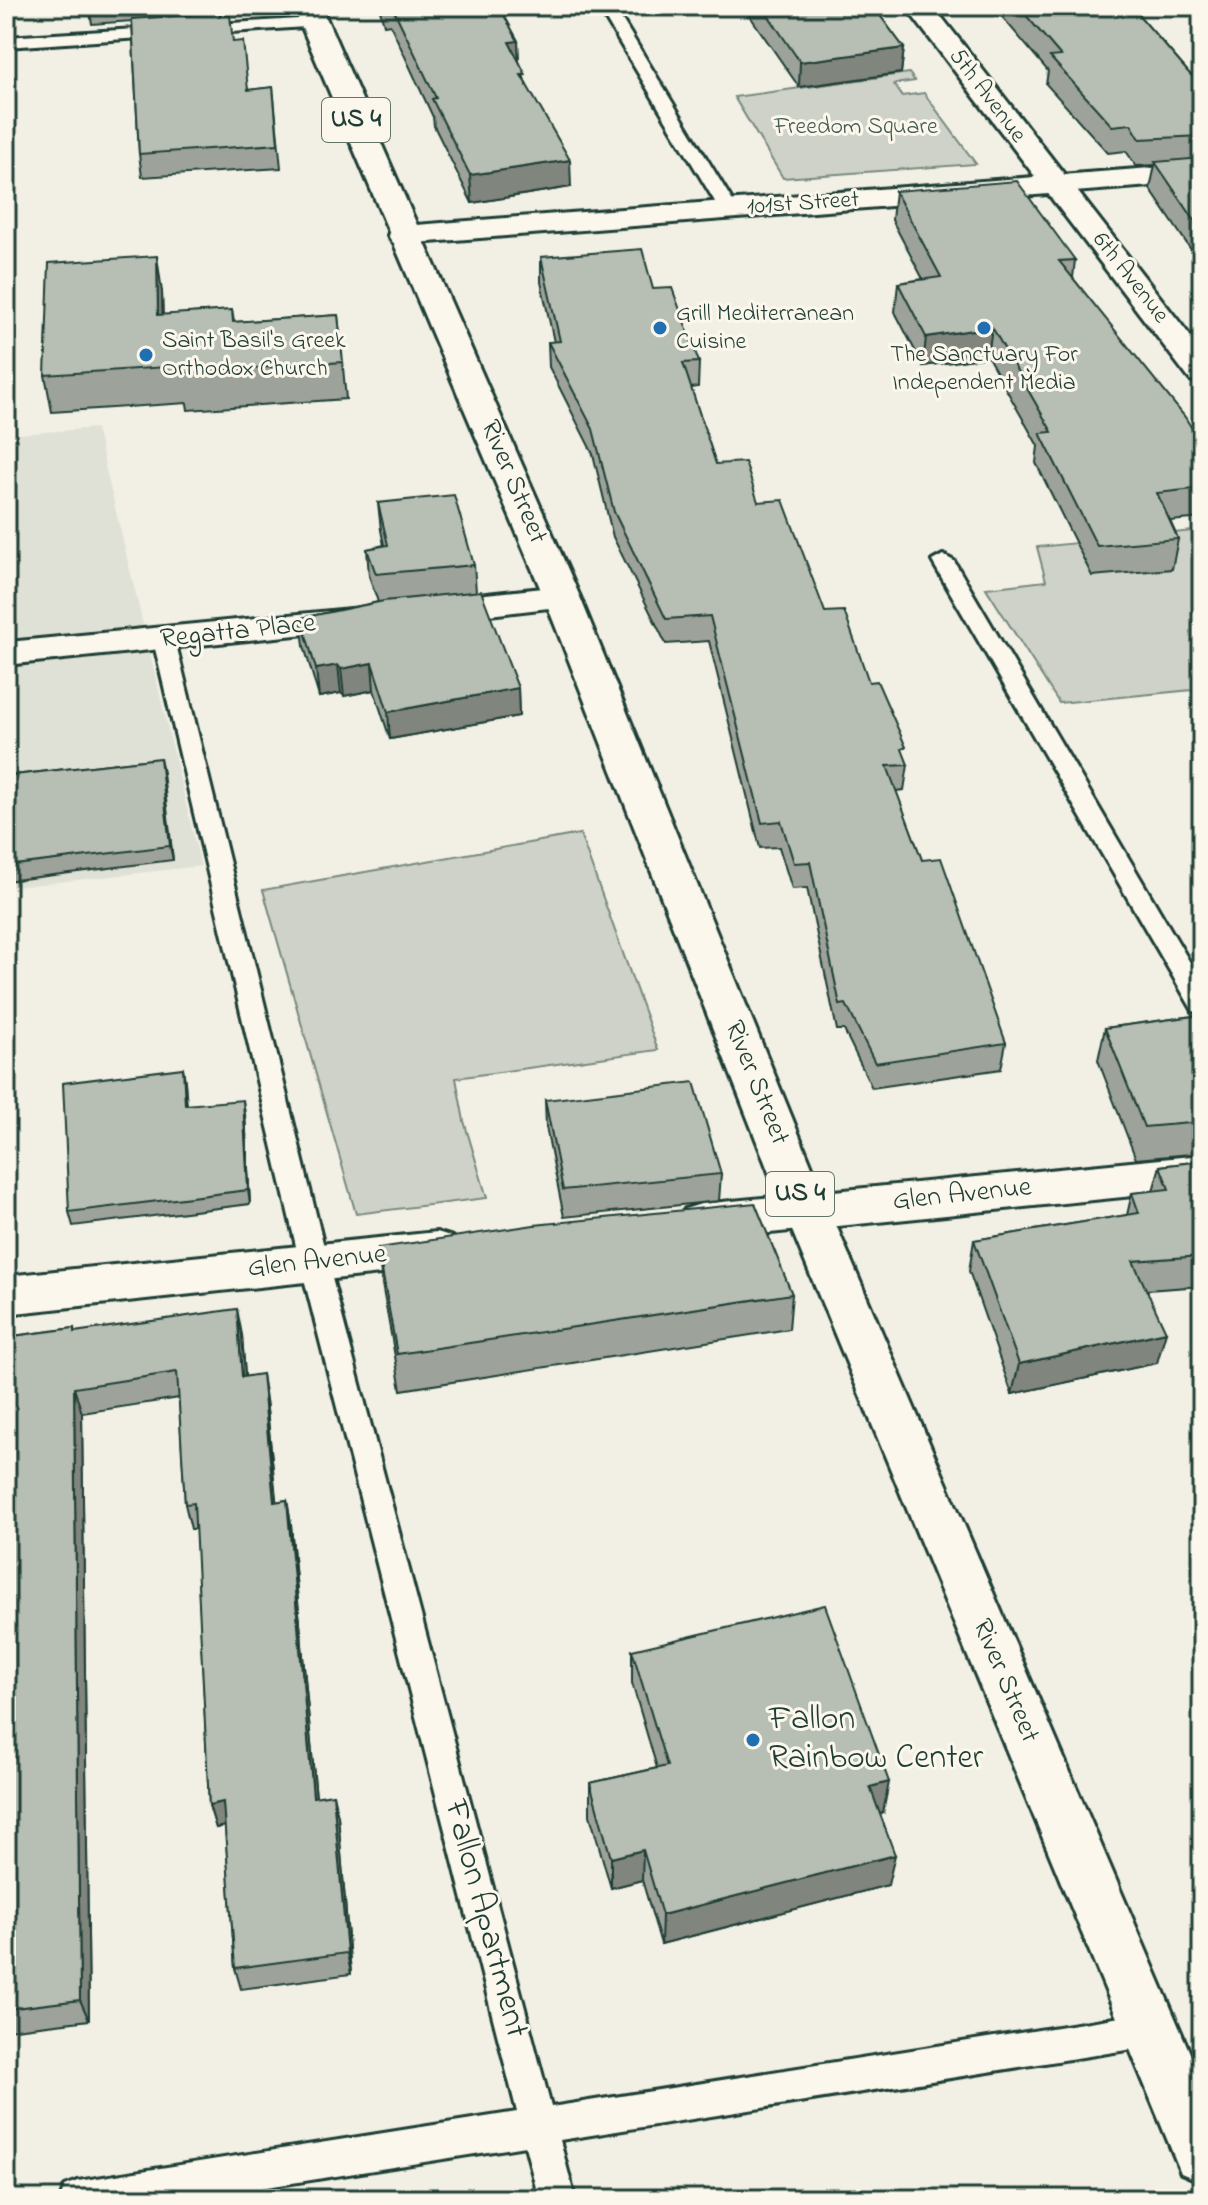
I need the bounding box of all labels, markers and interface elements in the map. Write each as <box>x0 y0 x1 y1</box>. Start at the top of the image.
street label: 5th Avenue <box>940 41 1035 151</box>
road number: US 4 <box>322 98 390 142</box>
park label: Freedom Square <box>773 110 938 145</box>
street label: 101st Street <box>746 183 860 225</box>
street label: 6th Avenue <box>1083 225 1177 331</box>
place label: Grill Mediterranean Cuisine <box>676 297 854 360</box>
marker: Grill Mediterranean Cuisine <box>651 319 669 337</box>
marker: The Sanctuary For Independent Media <box>975 319 993 337</box>
place label: Saint Basil's Greek Orthodox Church <box>162 324 346 387</box>
place label: The Sanctuary For Independent Media <box>890 338 1078 401</box>
marker: Saint Basil's Greek Orthodox Church <box>137 346 155 364</box>
street label: River Street <box>469 414 557 550</box>
street label: Regatta Place <box>158 603 318 661</box>
street label: River Street <box>712 1015 800 1151</box>
street label: Glen Avenue <box>891 1167 1034 1223</box>
road number: US 4 <box>766 1172 834 1216</box>
street label: Glen Avenue <box>246 1234 389 1290</box>
street label: River Street <box>961 1613 1049 1749</box>
place label: Fallon Rainbow Center <box>768 1695 984 1784</box>
marker: Fallon Rainbow Center <box>744 1731 762 1749</box>
street label: Fallon Apartment <box>429 1794 541 2043</box>

